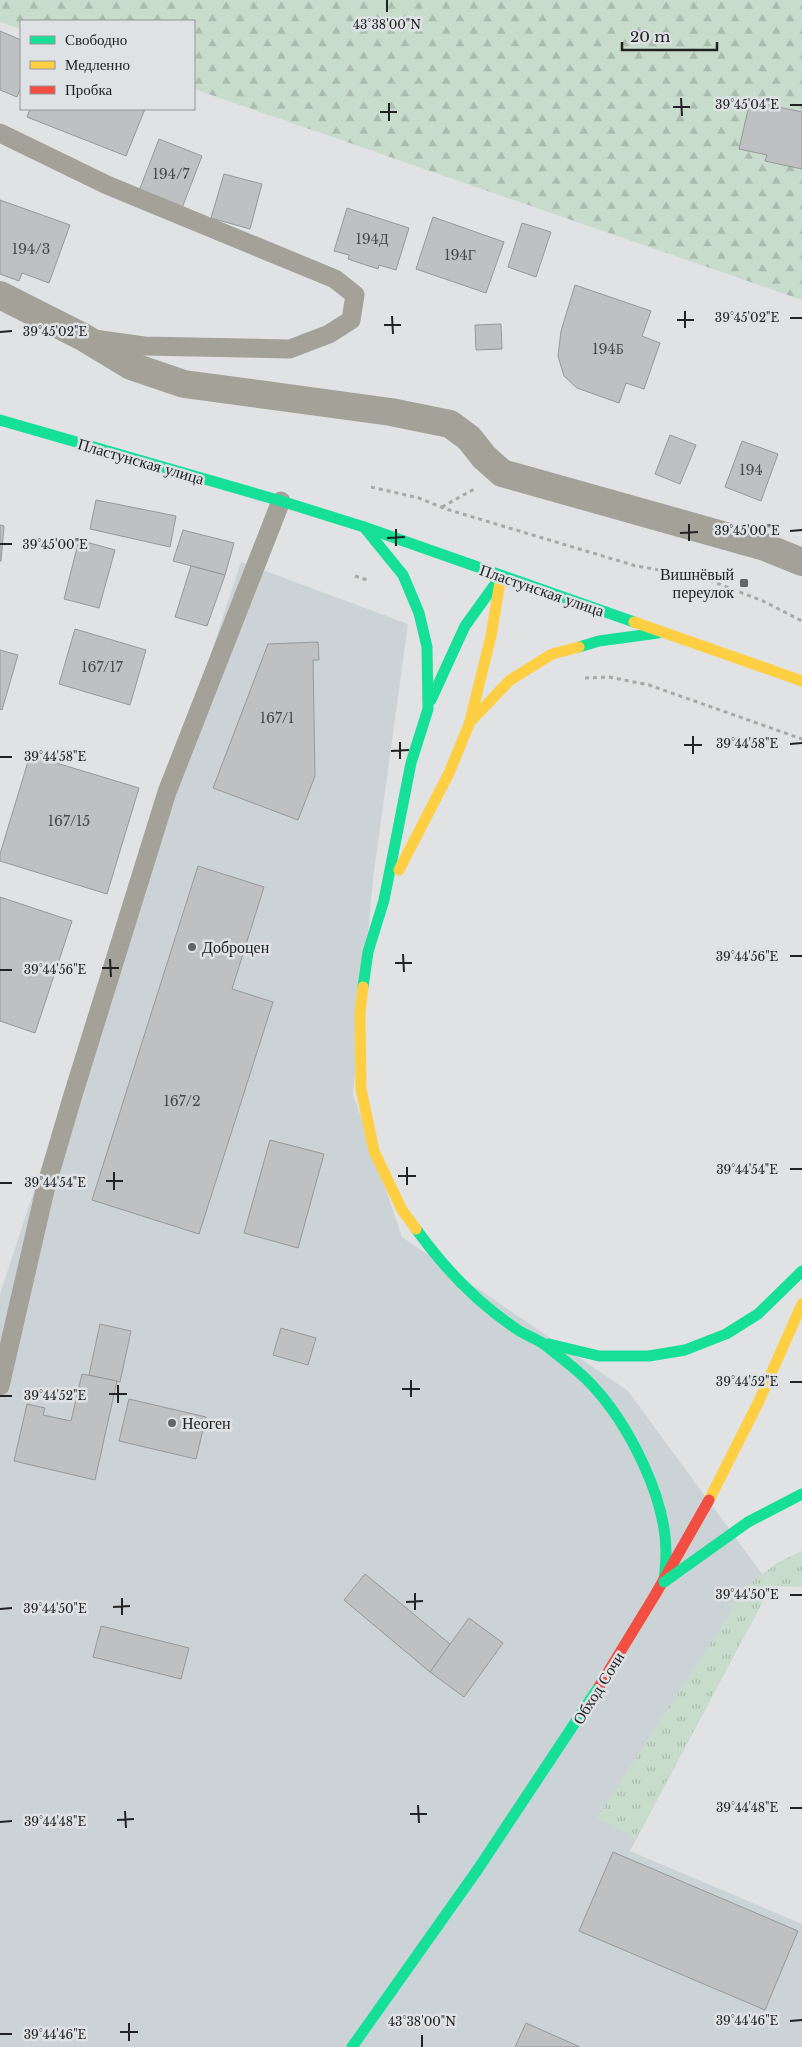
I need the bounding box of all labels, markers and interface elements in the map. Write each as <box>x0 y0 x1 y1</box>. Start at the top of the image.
text: 43°38'00"N <box>353 17 421 32</box>
legend <box>20 20 195 110</box>
scale bar <box>622 20 717 52</box>
text: 20 m <box>630 27 670 46</box>
text: Свободно <box>65 30 127 49</box>
text: Медленно <box>65 55 130 74</box>
text: Пробка <box>65 80 113 99</box>
text: 39°45'04"E <box>715 97 779 112</box>
house number: 194/7 <box>153 165 190 183</box>
house number: 194Д <box>356 230 389 248</box>
house number: 194/3 <box>12 240 50 258</box>
house number: 194Г <box>444 246 476 264</box>
text: 39°45'02"E <box>715 310 779 325</box>
text: 39°45'02"E <box>23 324 87 339</box>
house number: 194Б <box>592 340 624 358</box>
street label: Пластунская улица <box>76 433 206 489</box>
house number: 194 <box>739 461 763 479</box>
text: 39°45'00"E <box>714 523 780 538</box>
text: 39°45'00"E <box>22 537 88 552</box>
street label: Пластунская улица <box>477 559 607 621</box>
place label: Вишнёвый переулок <box>660 564 734 602</box>
marker: Вишнёвый переулок <box>738 577 750 589</box>
house number: 167/17 <box>81 658 124 676</box>
house number: 167/1 <box>260 709 294 727</box>
text: 39°44'58"E <box>716 736 778 751</box>
text: 39°44'58"E <box>24 749 86 764</box>
house number: 167/15 <box>48 812 90 830</box>
place label: Доброцен <box>202 937 270 957</box>
marker: Доброцен <box>186 941 198 953</box>
text: 39°44'56"E <box>716 949 779 964</box>
text: 39°44'56"E <box>24 962 87 977</box>
house number: 167/2 <box>163 1092 201 1110</box>
text: 39°44'54"E <box>716 1162 778 1177</box>
text: 39°44'54"E <box>24 1175 86 1190</box>
text: 39°44'52"E <box>716 1374 778 1389</box>
text: 39°44'52"E <box>24 1388 86 1403</box>
place label: Неоген <box>182 1413 231 1433</box>
marker: Неоген <box>166 1417 178 1429</box>
text: 39°44'50"E <box>715 1587 779 1602</box>
text: 39°44'50"E <box>23 1601 87 1616</box>
street label: Обход Сочи <box>568 1648 628 1728</box>
text: 39°44'48"E <box>716 1800 778 1815</box>
text: 39°44'48"E <box>24 1814 86 1829</box>
text: 39°44'46"E <box>716 2013 779 2028</box>
text: 43°38'00"N <box>388 2014 456 2029</box>
text: 39°44'46"E <box>24 2027 87 2042</box>

